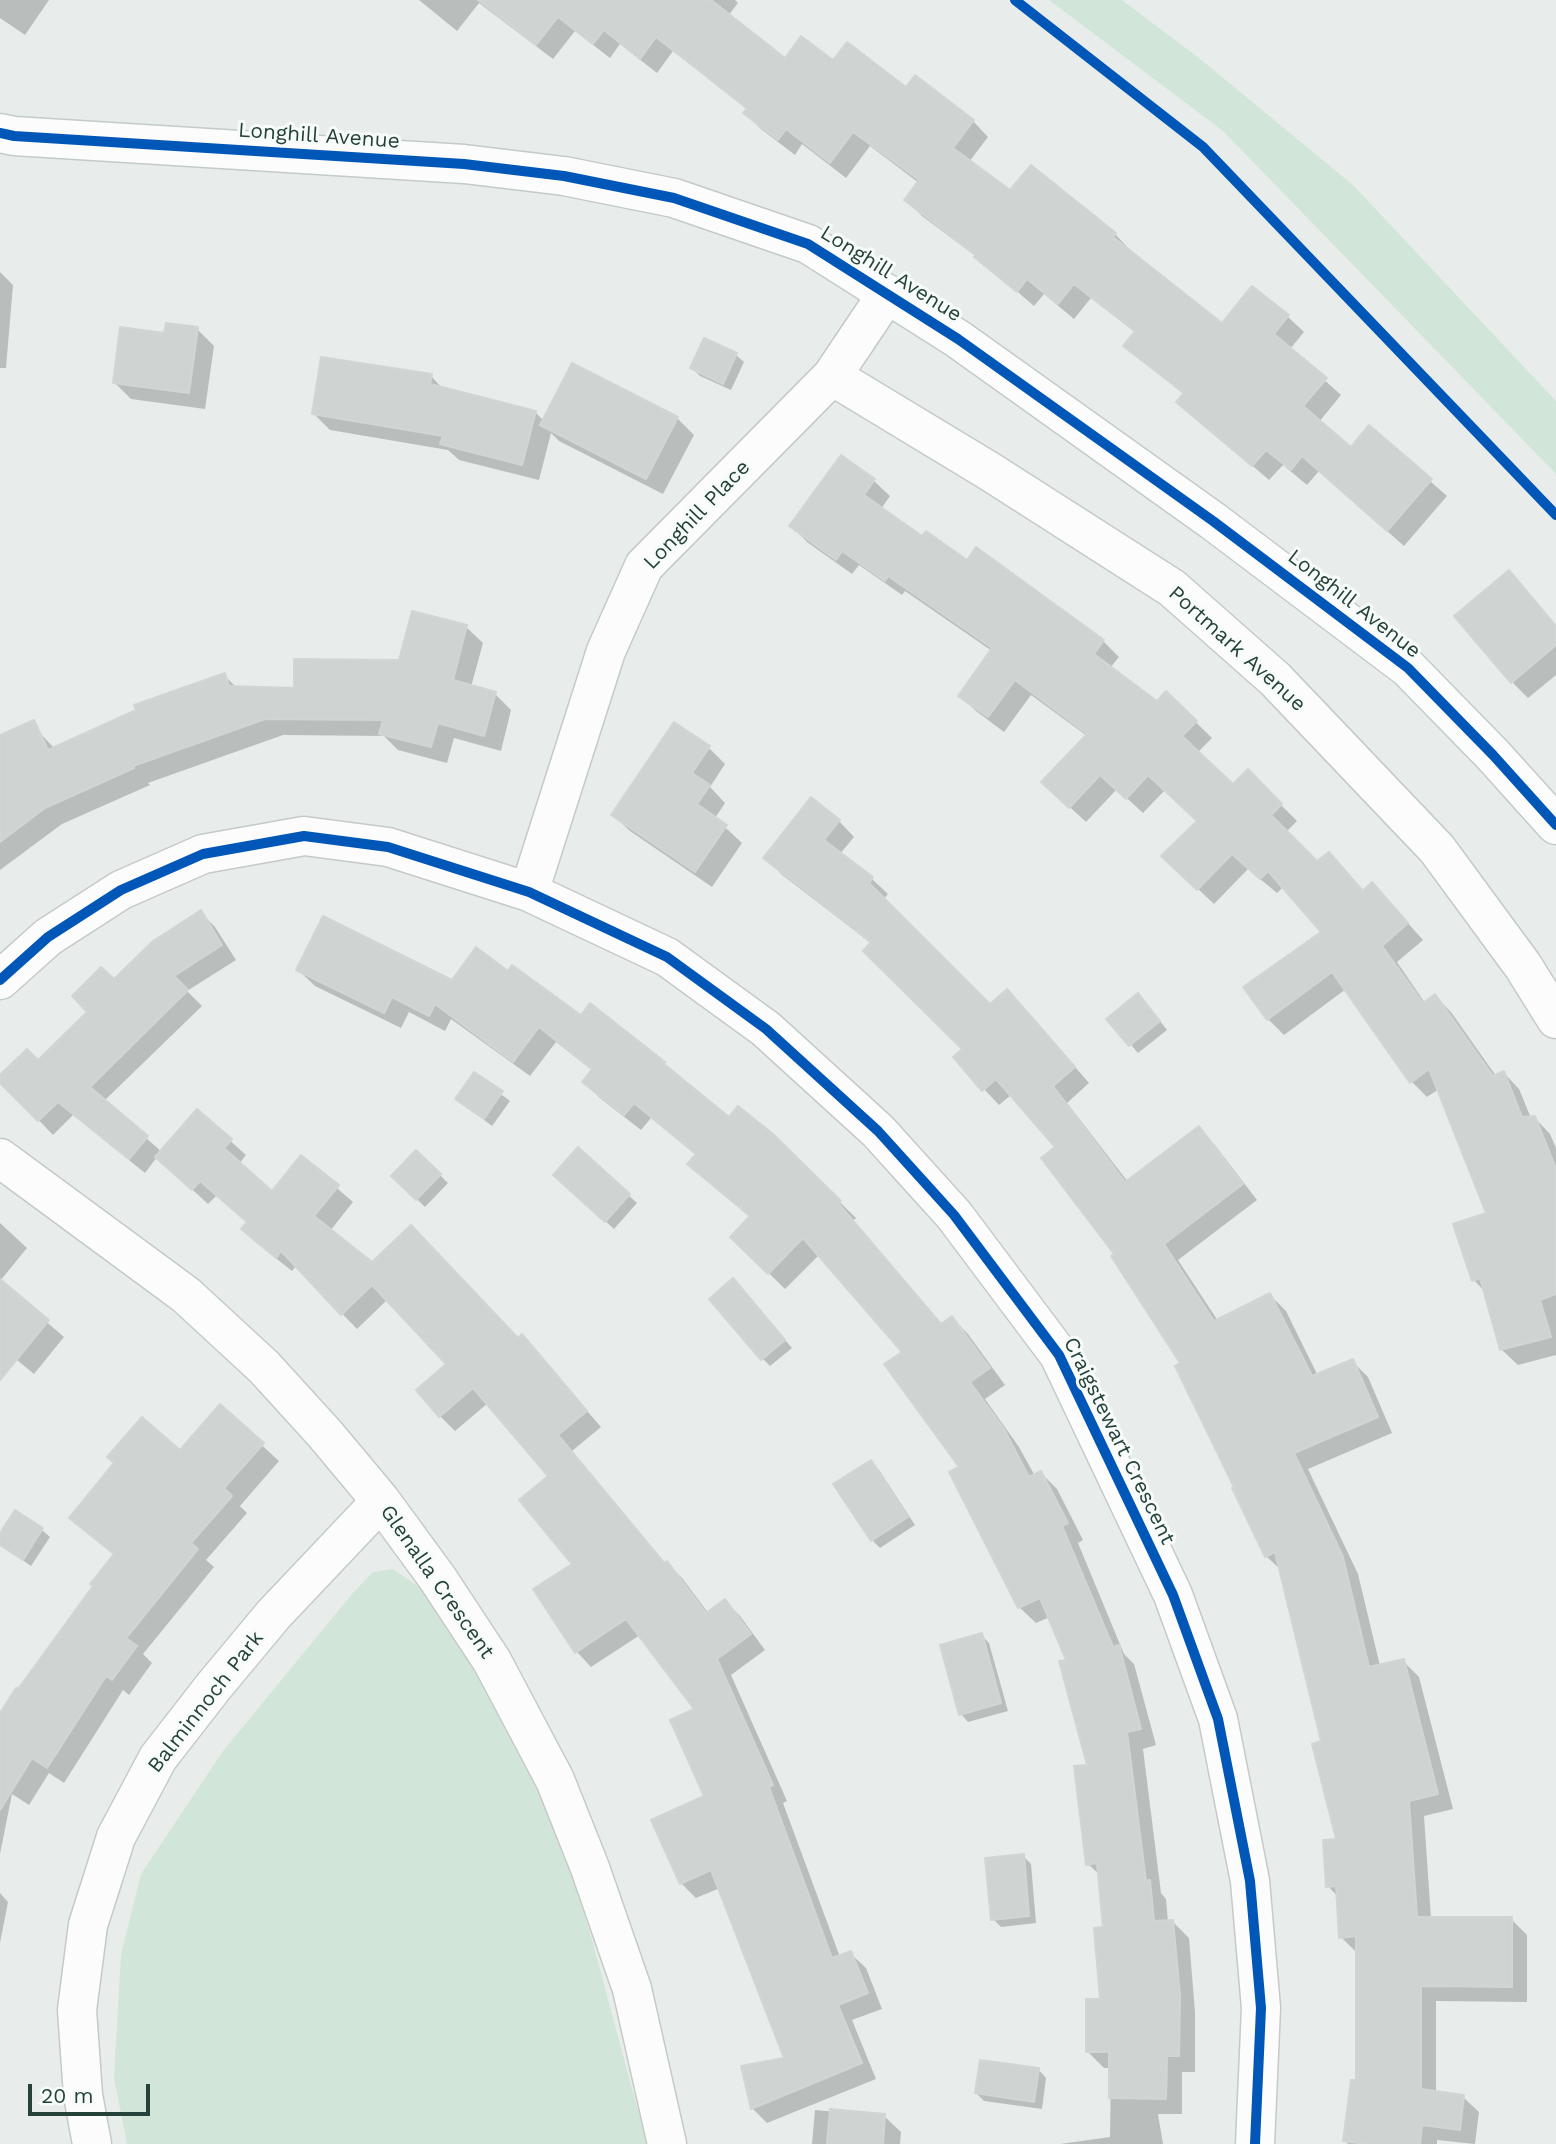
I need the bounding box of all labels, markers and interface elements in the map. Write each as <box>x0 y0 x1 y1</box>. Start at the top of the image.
street label: Longhill Avenue <box>237 118 401 154</box>
street label: Longhill Avenue <box>816 220 966 328</box>
street label: Longhill Place <box>638 455 756 575</box>
street label: Longhill Avenue <box>1282 544 1426 664</box>
street label: Portmark Avenue <box>1163 581 1311 717</box>
street label: Craigstewart Crescent <box>1058 1333 1180 1549</box>
street label: Glenalla Crescent <box>375 1500 499 1664</box>
street label: Balminnoch Park <box>143 1626 269 1778</box>
scale bar <box>32 2070 154 2114</box>
text: 20 m <box>41 2083 93 2108</box>

